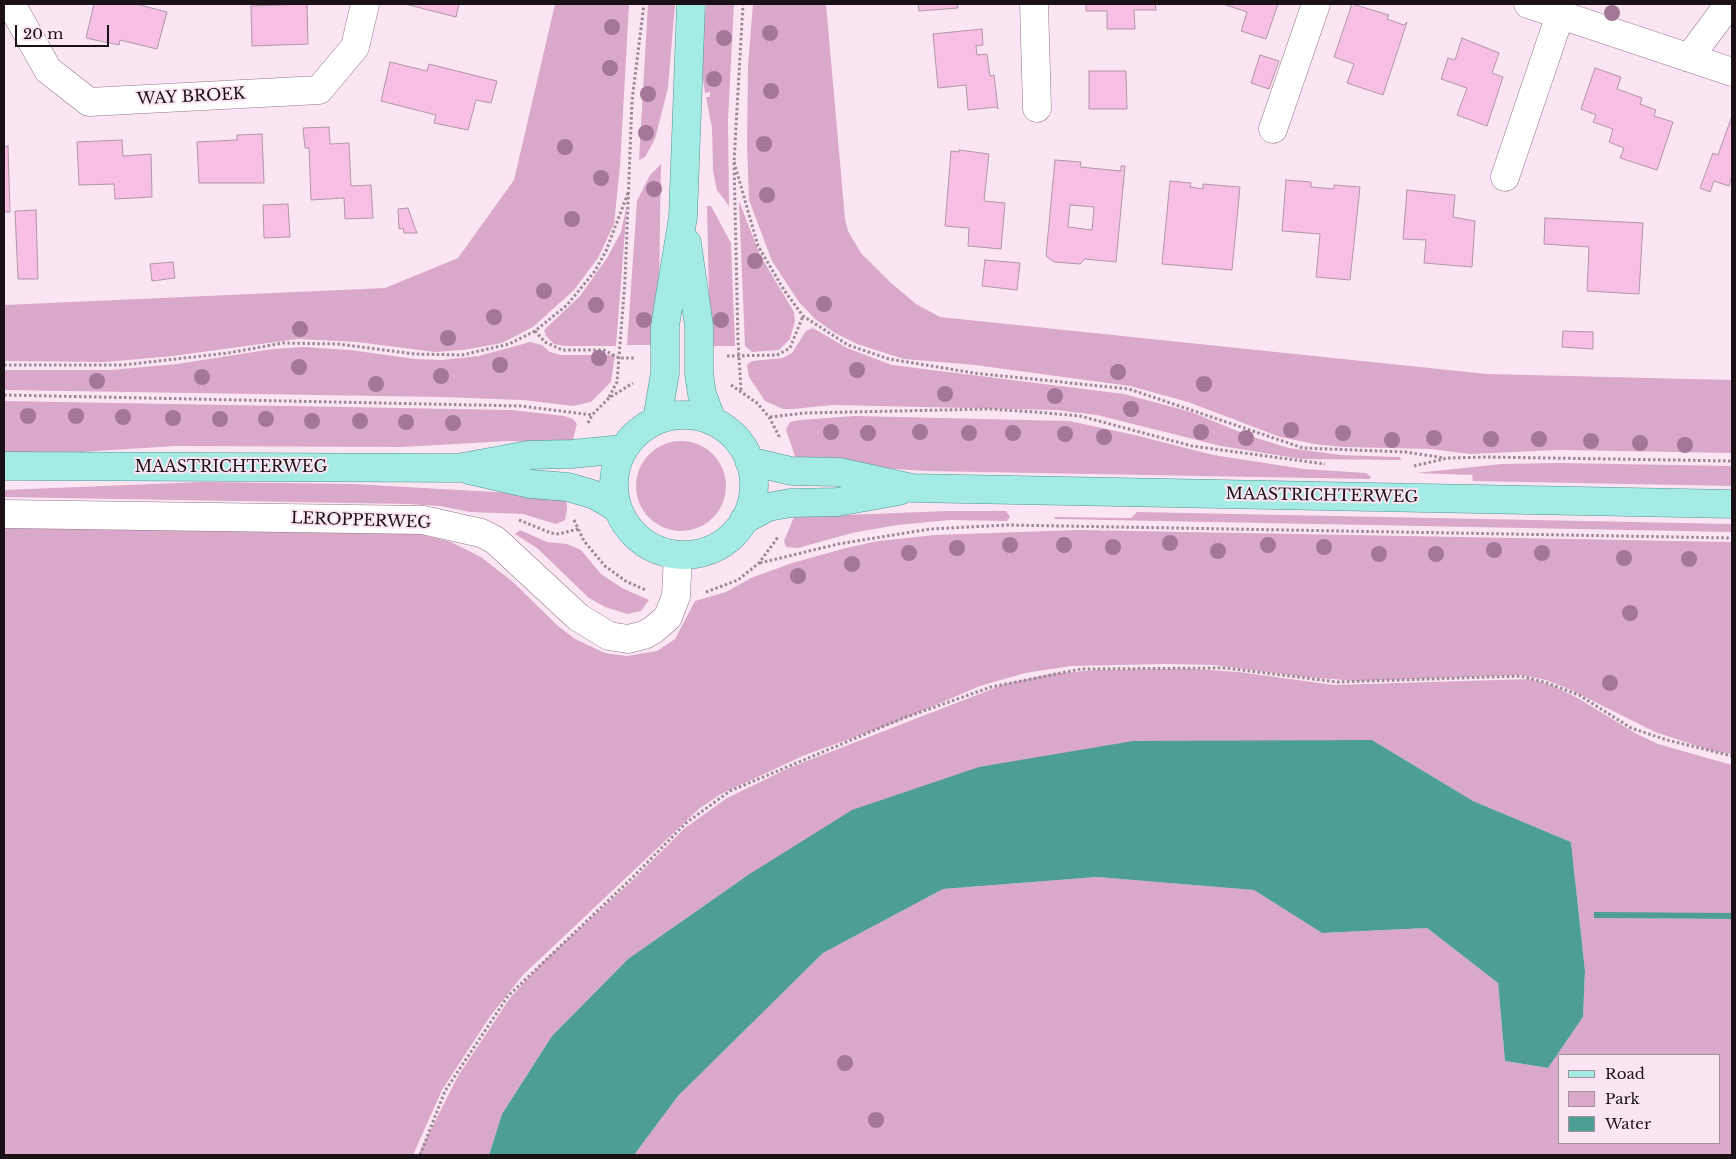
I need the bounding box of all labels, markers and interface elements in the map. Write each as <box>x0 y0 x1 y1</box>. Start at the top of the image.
scale bar <box>18 15 111 47</box>
text: 20 m <box>23 24 63 43</box>
street label: WAY BROEK <box>136 85 246 109</box>
street label: MAASTRICHTERWEG <box>135 457 327 477</box>
street label: MAASTRICHTERWEG <box>1226 485 1418 507</box>
street label: LEROPPERWEG <box>291 509 431 533</box>
legend <box>1558 1054 1721 1144</box>
text: Road <box>1605 1064 1645 1083</box>
text: Park <box>1605 1089 1640 1108</box>
text: Water <box>1605 1114 1651 1133</box>

